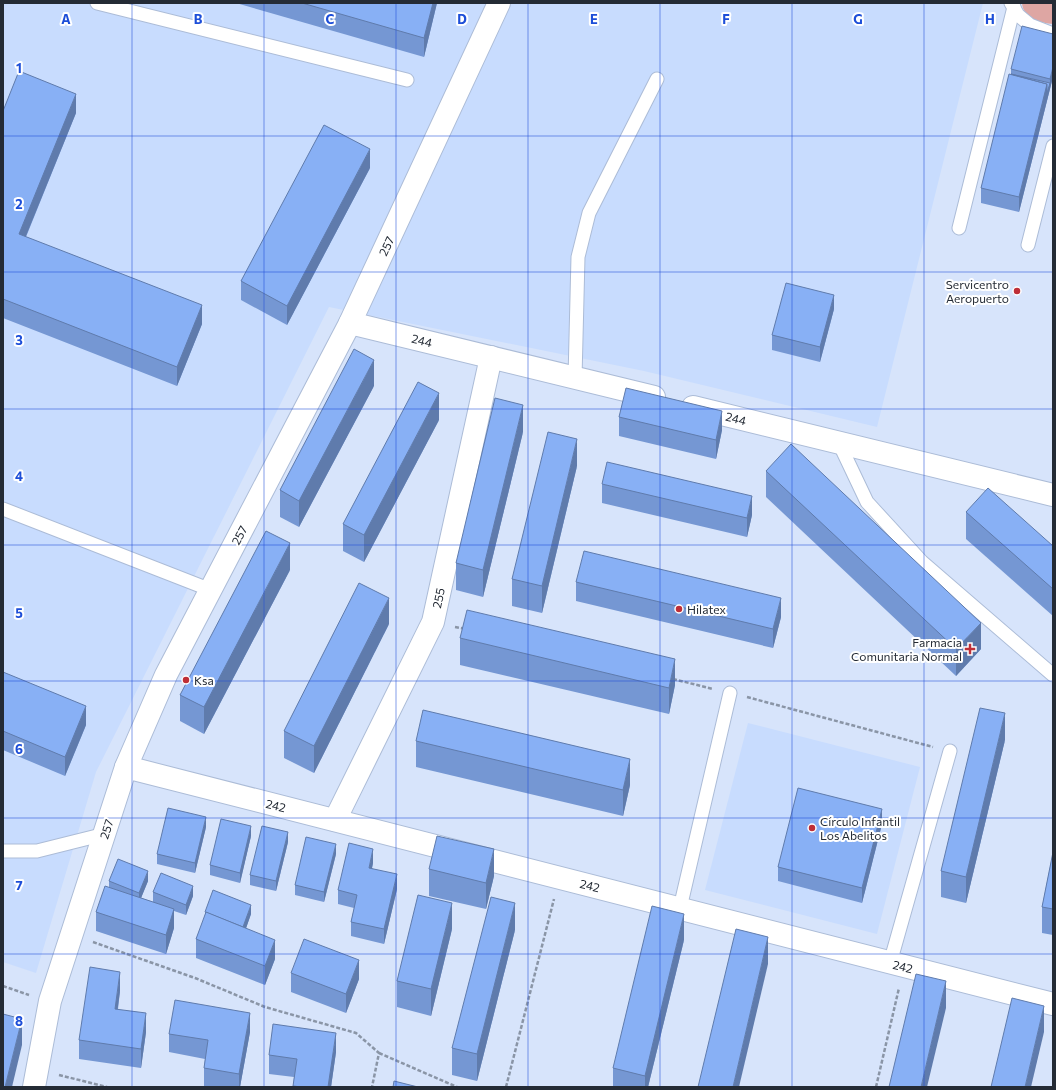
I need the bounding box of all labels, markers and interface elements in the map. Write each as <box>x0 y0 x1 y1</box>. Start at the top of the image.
text: A <box>61 11 71 27</box>
text: B <box>194 11 203 27</box>
text: C <box>326 11 335 27</box>
text: D <box>457 11 467 27</box>
text: E <box>590 11 598 27</box>
text: F <box>722 11 730 27</box>
text: G <box>853 11 863 27</box>
text: H <box>985 11 995 27</box>
text: 1 <box>16 60 22 76</box>
text: 2 <box>15 196 23 212</box>
street label: 257 <box>375 234 397 258</box>
place label: Servicentro Aeropuerto <box>946 277 1009 305</box>
marker: Servicentro Aeropuerto <box>1012 286 1022 296</box>
street label: 244 <box>410 331 434 349</box>
text: 3 <box>15 332 23 348</box>
street label: 244 <box>724 409 748 427</box>
text: 4 <box>15 468 23 484</box>
street label: 257 <box>228 523 250 547</box>
street label: 255 <box>429 586 447 609</box>
place label: Hilatex <box>687 602 727 616</box>
marker: Hilatex <box>674 604 684 614</box>
text: 5 <box>15 605 23 621</box>
place label: Farmacia Comunitaria Normal <box>851 635 962 663</box>
marker: Farmacia Comunitaria Normal <box>965 644 975 654</box>
place label: Ksa <box>194 673 214 687</box>
marker: Ksa <box>181 675 191 685</box>
text: 6 <box>15 741 23 757</box>
street label: 242 <box>265 796 288 814</box>
place label: Círculo Infantil Los Abelitos <box>820 814 900 842</box>
street label: 257 <box>96 817 116 841</box>
marker: Círculo Infantil Los Abelitos <box>807 823 817 833</box>
street label: 242 <box>579 876 602 894</box>
text: 7 <box>15 877 23 893</box>
street label: 242 <box>892 957 915 975</box>
text: 8 <box>15 1013 23 1029</box>

